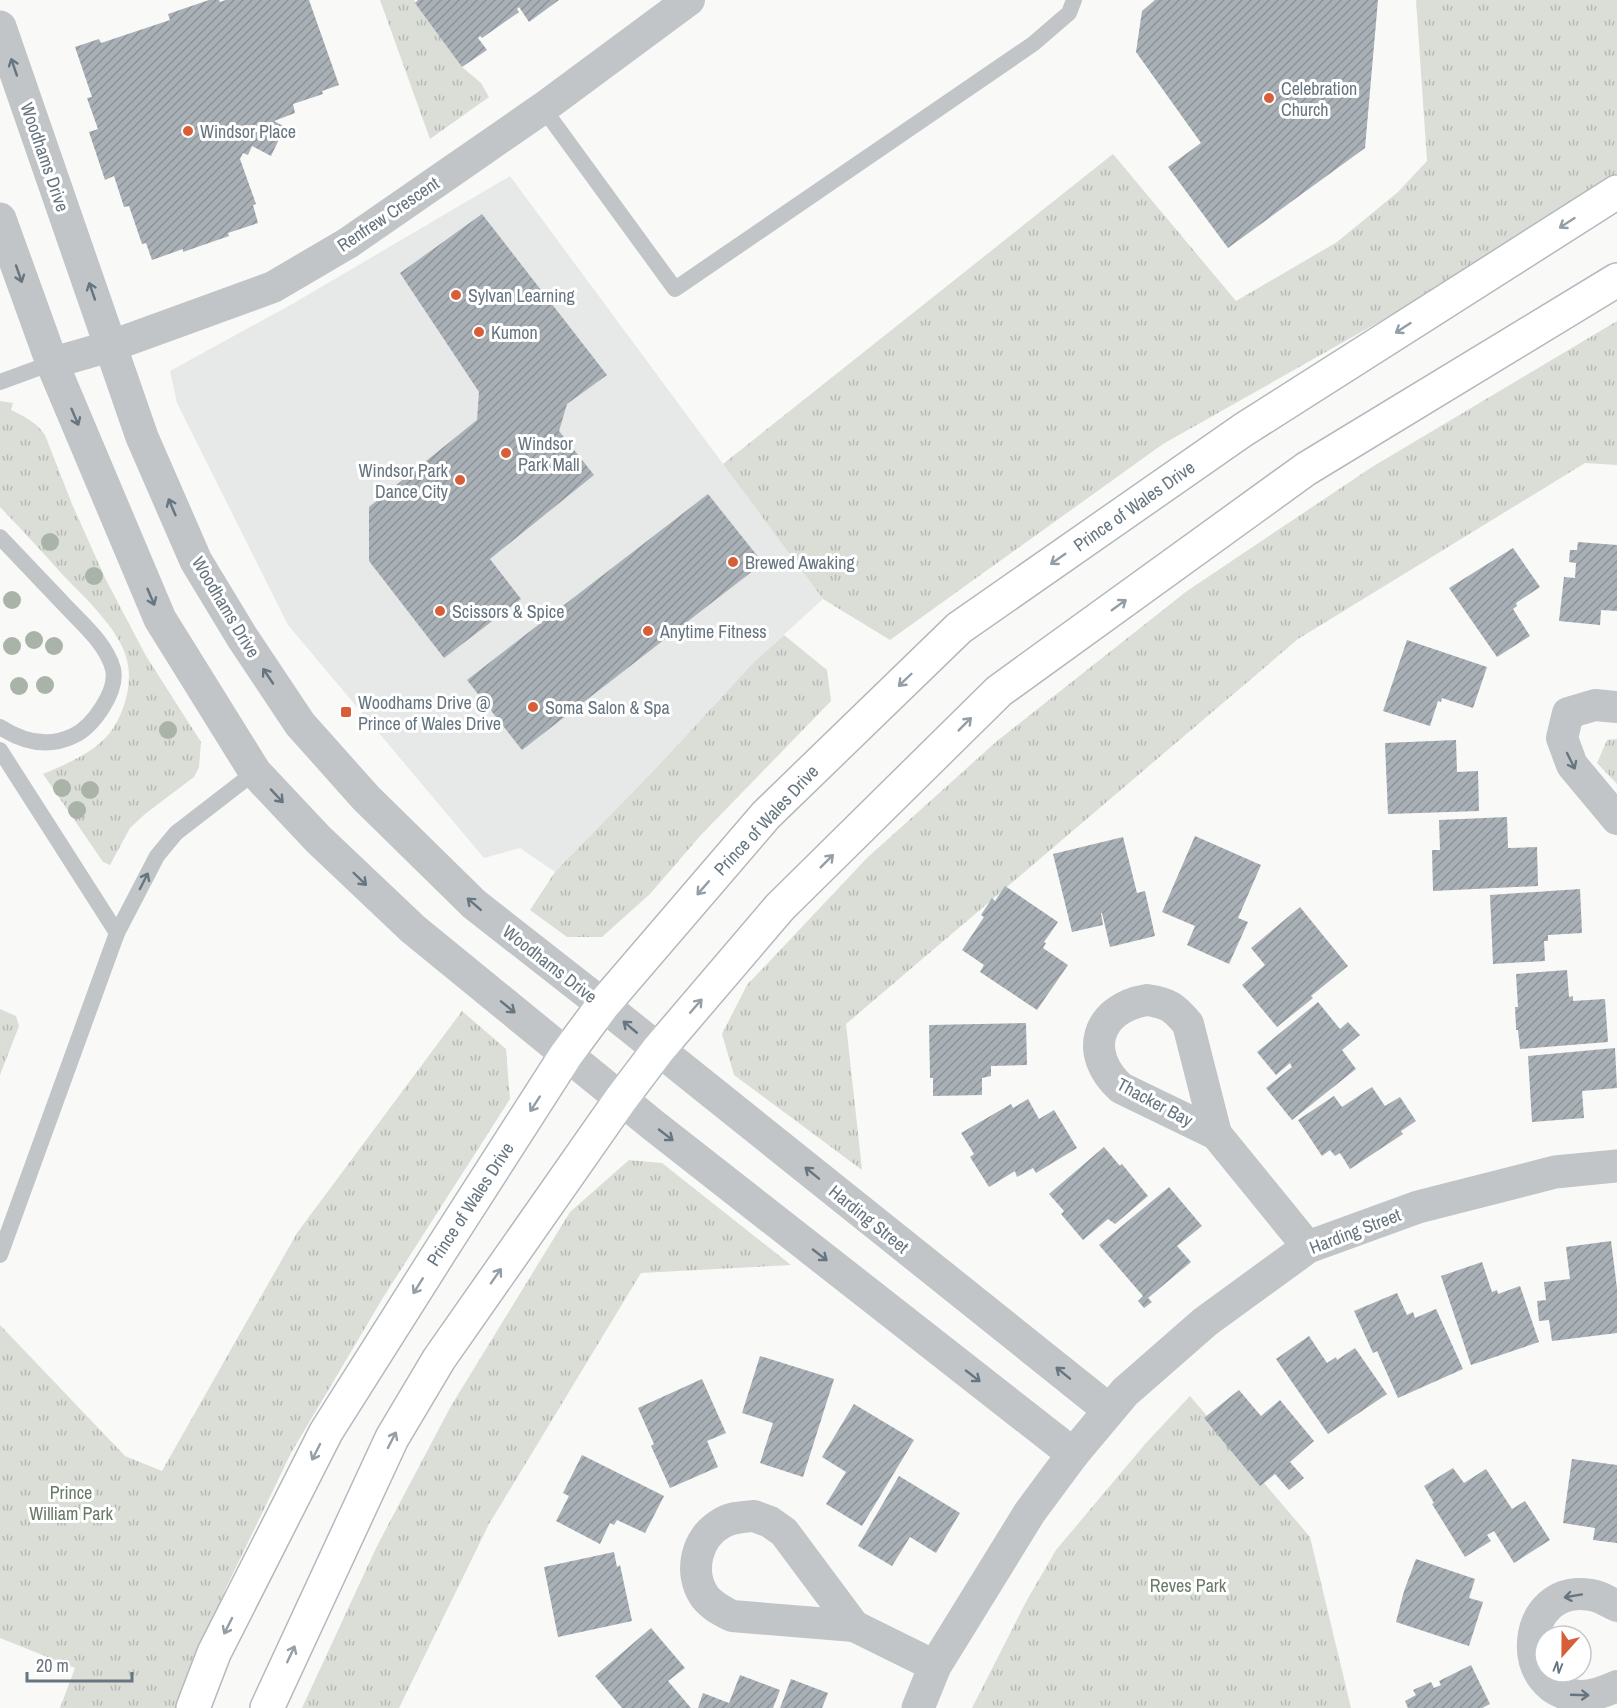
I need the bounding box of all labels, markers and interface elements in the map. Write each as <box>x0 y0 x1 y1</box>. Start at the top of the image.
one-way arrow <box>7 58 18 77</box>
place label: Celebration Church <box>1281 76 1357 122</box>
marker: Celebration Church <box>1262 91 1276 105</box>
street label: Woodhams Drive <box>15 99 75 215</box>
place label: Windsor Place <box>200 119 296 144</box>
marker: Windsor Place <box>181 124 195 138</box>
street label: Renfrew Crescent <box>332 171 444 257</box>
one-way arrow <box>1559 217 1576 229</box>
one-way arrow <box>15 264 26 283</box>
one-way arrow <box>85 282 96 301</box>
place label: Sylvan Learning <box>468 283 575 308</box>
marker: Sylvan Learning <box>449 288 463 302</box>
place label: Kumon <box>491 320 538 345</box>
one-way arrow <box>1395 322 1412 334</box>
marker: Kumon <box>472 325 486 339</box>
one-way arrow <box>70 407 81 426</box>
place label: Windsor Park Mall <box>518 431 580 477</box>
marker: Windsor Park Mall <box>499 446 513 460</box>
street label: Prince of Wales Drive <box>1068 455 1200 557</box>
place label: Windsor Park Dance City <box>359 458 449 504</box>
marker: Windsor Park Dance City <box>453 473 467 487</box>
one-way arrow <box>166 498 177 516</box>
place label: Brewed Awaking <box>745 550 855 575</box>
street label: Woodhams Drive <box>186 552 266 662</box>
one-way arrow <box>1050 553 1066 565</box>
marker: Brewed Awaking <box>726 555 740 569</box>
one-way arrow <box>146 587 157 605</box>
one-way arrow <box>1110 598 1126 611</box>
place label: Scissors & Spice <box>452 599 564 624</box>
marker: Scissors & Spice <box>433 604 447 618</box>
place label: Anytime Fitness <box>659 619 767 644</box>
marker: Anytime Fitness <box>641 624 655 638</box>
one-way arrow <box>262 668 274 685</box>
one-way arrow <box>898 673 913 687</box>
place label: Woodhams Drive @ Prince of Wales Drive <box>358 690 501 736</box>
place label: Soma Salon & Spa <box>545 695 670 720</box>
marker: Soma Salon & Spa <box>526 700 540 714</box>
marker: Woodhams Drive @ Prince of Wales Drive <box>339 705 353 719</box>
one-way arrow <box>958 717 973 732</box>
one-way arrow <box>1565 752 1577 769</box>
street label: Prince of Wales Drive <box>708 759 824 881</box>
one-way arrow <box>270 788 284 803</box>
one-way arrow <box>819 854 834 869</box>
one-way arrow <box>139 872 150 890</box>
one-way arrow <box>353 872 368 886</box>
one-way arrow <box>696 880 710 895</box>
one-way arrow <box>467 897 482 911</box>
street label: Woodhams Drive <box>497 919 603 1009</box>
one-way arrow <box>689 999 703 1014</box>
one-way arrow <box>500 1000 516 1013</box>
one-way arrow <box>622 1021 638 1034</box>
street label: Thacker Bay <box>1113 1072 1198 1133</box>
one-way arrow <box>528 1095 540 1112</box>
one-way arrow <box>658 1129 674 1142</box>
street label: Prince of Wales Drive <box>421 1137 519 1271</box>
one-way arrow <box>804 1166 820 1179</box>
street label: Harding Street <box>824 1179 914 1259</box>
street label: Harding Street <box>1306 1202 1404 1260</box>
one-way arrow <box>812 1249 828 1262</box>
one-way arrow <box>490 1269 502 1285</box>
one-way arrow <box>411 1277 423 1294</box>
one-way arrow <box>1055 1367 1071 1380</box>
one-way arrow <box>965 1369 981 1382</box>
one-way arrow <box>386 1431 398 1449</box>
one-way arrow <box>309 1442 321 1460</box>
park label: Prince William Park <box>29 1480 113 1526</box>
park label: Reves Park <box>1150 1573 1227 1598</box>
one-way arrow <box>1563 1591 1583 1602</box>
one-way arrow <box>222 1617 234 1634</box>
north arrow <box>1533 1624 1593 1684</box>
scale bar <box>27 1645 132 1683</box>
one-way arrow <box>285 1646 297 1664</box>
text: 20 m <box>36 1653 69 1678</box>
text: N <box>1549 1656 1566 1680</box>
one-way arrow <box>1570 1689 1590 1700</box>

